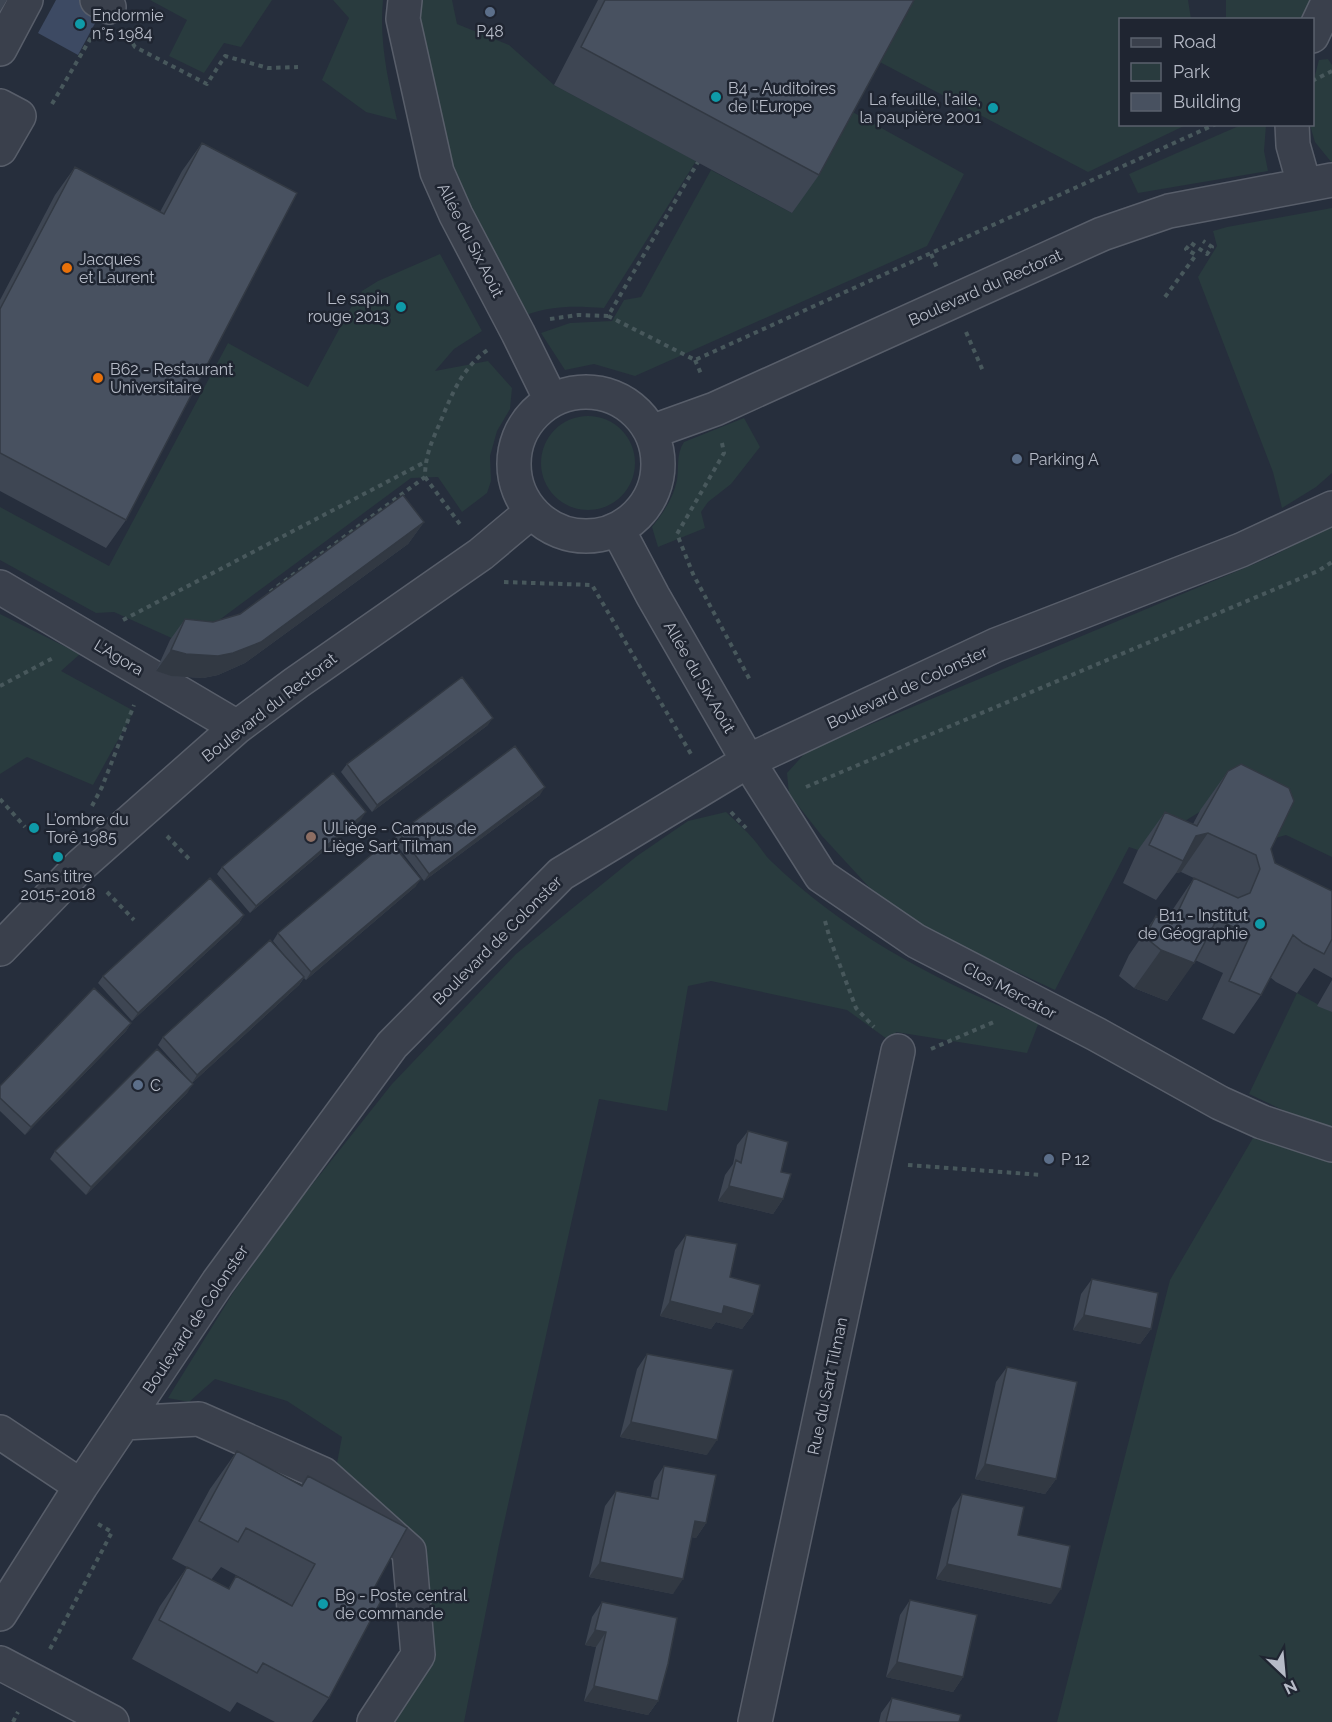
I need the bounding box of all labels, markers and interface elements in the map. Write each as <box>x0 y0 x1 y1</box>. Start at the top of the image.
marker: P48 <box>483 5 497 19</box>
place label: Endormie n°5 1984 <box>92 6 164 43</box>
marker: Endormie n°5 1984 <box>73 17 87 31</box>
legend <box>1119 18 1314 126</box>
place label: P48 <box>476 22 504 41</box>
text: Road <box>1173 31 1216 52</box>
text: Park <box>1173 61 1210 82</box>
place label: B4 - Auditoires de l'Europe <box>728 79 836 116</box>
marker: B4 - Auditoires de l'Europe <box>709 90 723 104</box>
place label: La feuille, l'aile, la paupière 2001 <box>859 90 981 127</box>
text: Building <box>1173 91 1241 112</box>
marker: La feuille, l'aile, la paupière 2001 <box>986 101 1000 115</box>
street label: Allée du Six Août <box>434 180 508 301</box>
street label: Boulevard du Rectorat <box>906 245 1065 330</box>
place label: Jacques et Laurent <box>79 250 155 287</box>
marker: Jacques et Laurent <box>60 261 74 275</box>
place label: Le sapin rouge 2013 <box>308 289 389 326</box>
marker: Le sapin rouge 2013 <box>394 300 408 314</box>
place label: B62 - Restaurant Universitaire <box>110 360 234 397</box>
marker: B62 - Restaurant Universitaire <box>91 371 105 385</box>
place label: Parking A <box>1029 450 1099 469</box>
marker: Parking A <box>1010 452 1024 466</box>
street label: Allée du Six Août <box>660 618 740 737</box>
street label: L'Agora <box>91 635 147 680</box>
street label: Boulevard de Colonster <box>824 642 991 733</box>
street label: Boulevard du Rectorat <box>198 648 341 766</box>
place label: L'ombre du Torê 1985 <box>46 810 129 847</box>
place label: ULiège - Campus de Liège Sart Tilman <box>323 819 476 856</box>
marker: L'ombre du Torê 1985 <box>27 821 41 835</box>
marker: ULiège - Campus de Liège Sart Tilman <box>304 830 318 844</box>
marker: Sans titre 2015-2018 <box>51 850 65 864</box>
place label: Sans titre 2015-2018 <box>21 867 95 904</box>
street label: Boulevard de Colonster <box>429 872 566 1009</box>
place label: B11 - Institut de Géographie <box>1138 906 1249 943</box>
marker: B11 - Institut de Géographie <box>1253 917 1267 931</box>
street label: Clos Mercator <box>960 958 1060 1023</box>
place label: C <box>150 1076 161 1095</box>
marker: C <box>131 1078 145 1092</box>
place label: P 12 <box>1061 1150 1090 1169</box>
marker: P 12 <box>1042 1152 1056 1166</box>
street label: Boulevard de Colonster <box>139 1241 252 1397</box>
street label: Rue du Sart Tilman <box>804 1316 851 1457</box>
place label: B9 - Poste central de commande <box>335 1586 468 1623</box>
marker: B9 - Poste central de commande <box>316 1597 330 1611</box>
north arrow <box>1254 1644 1314 1704</box>
text: N <box>1281 1676 1300 1698</box>

